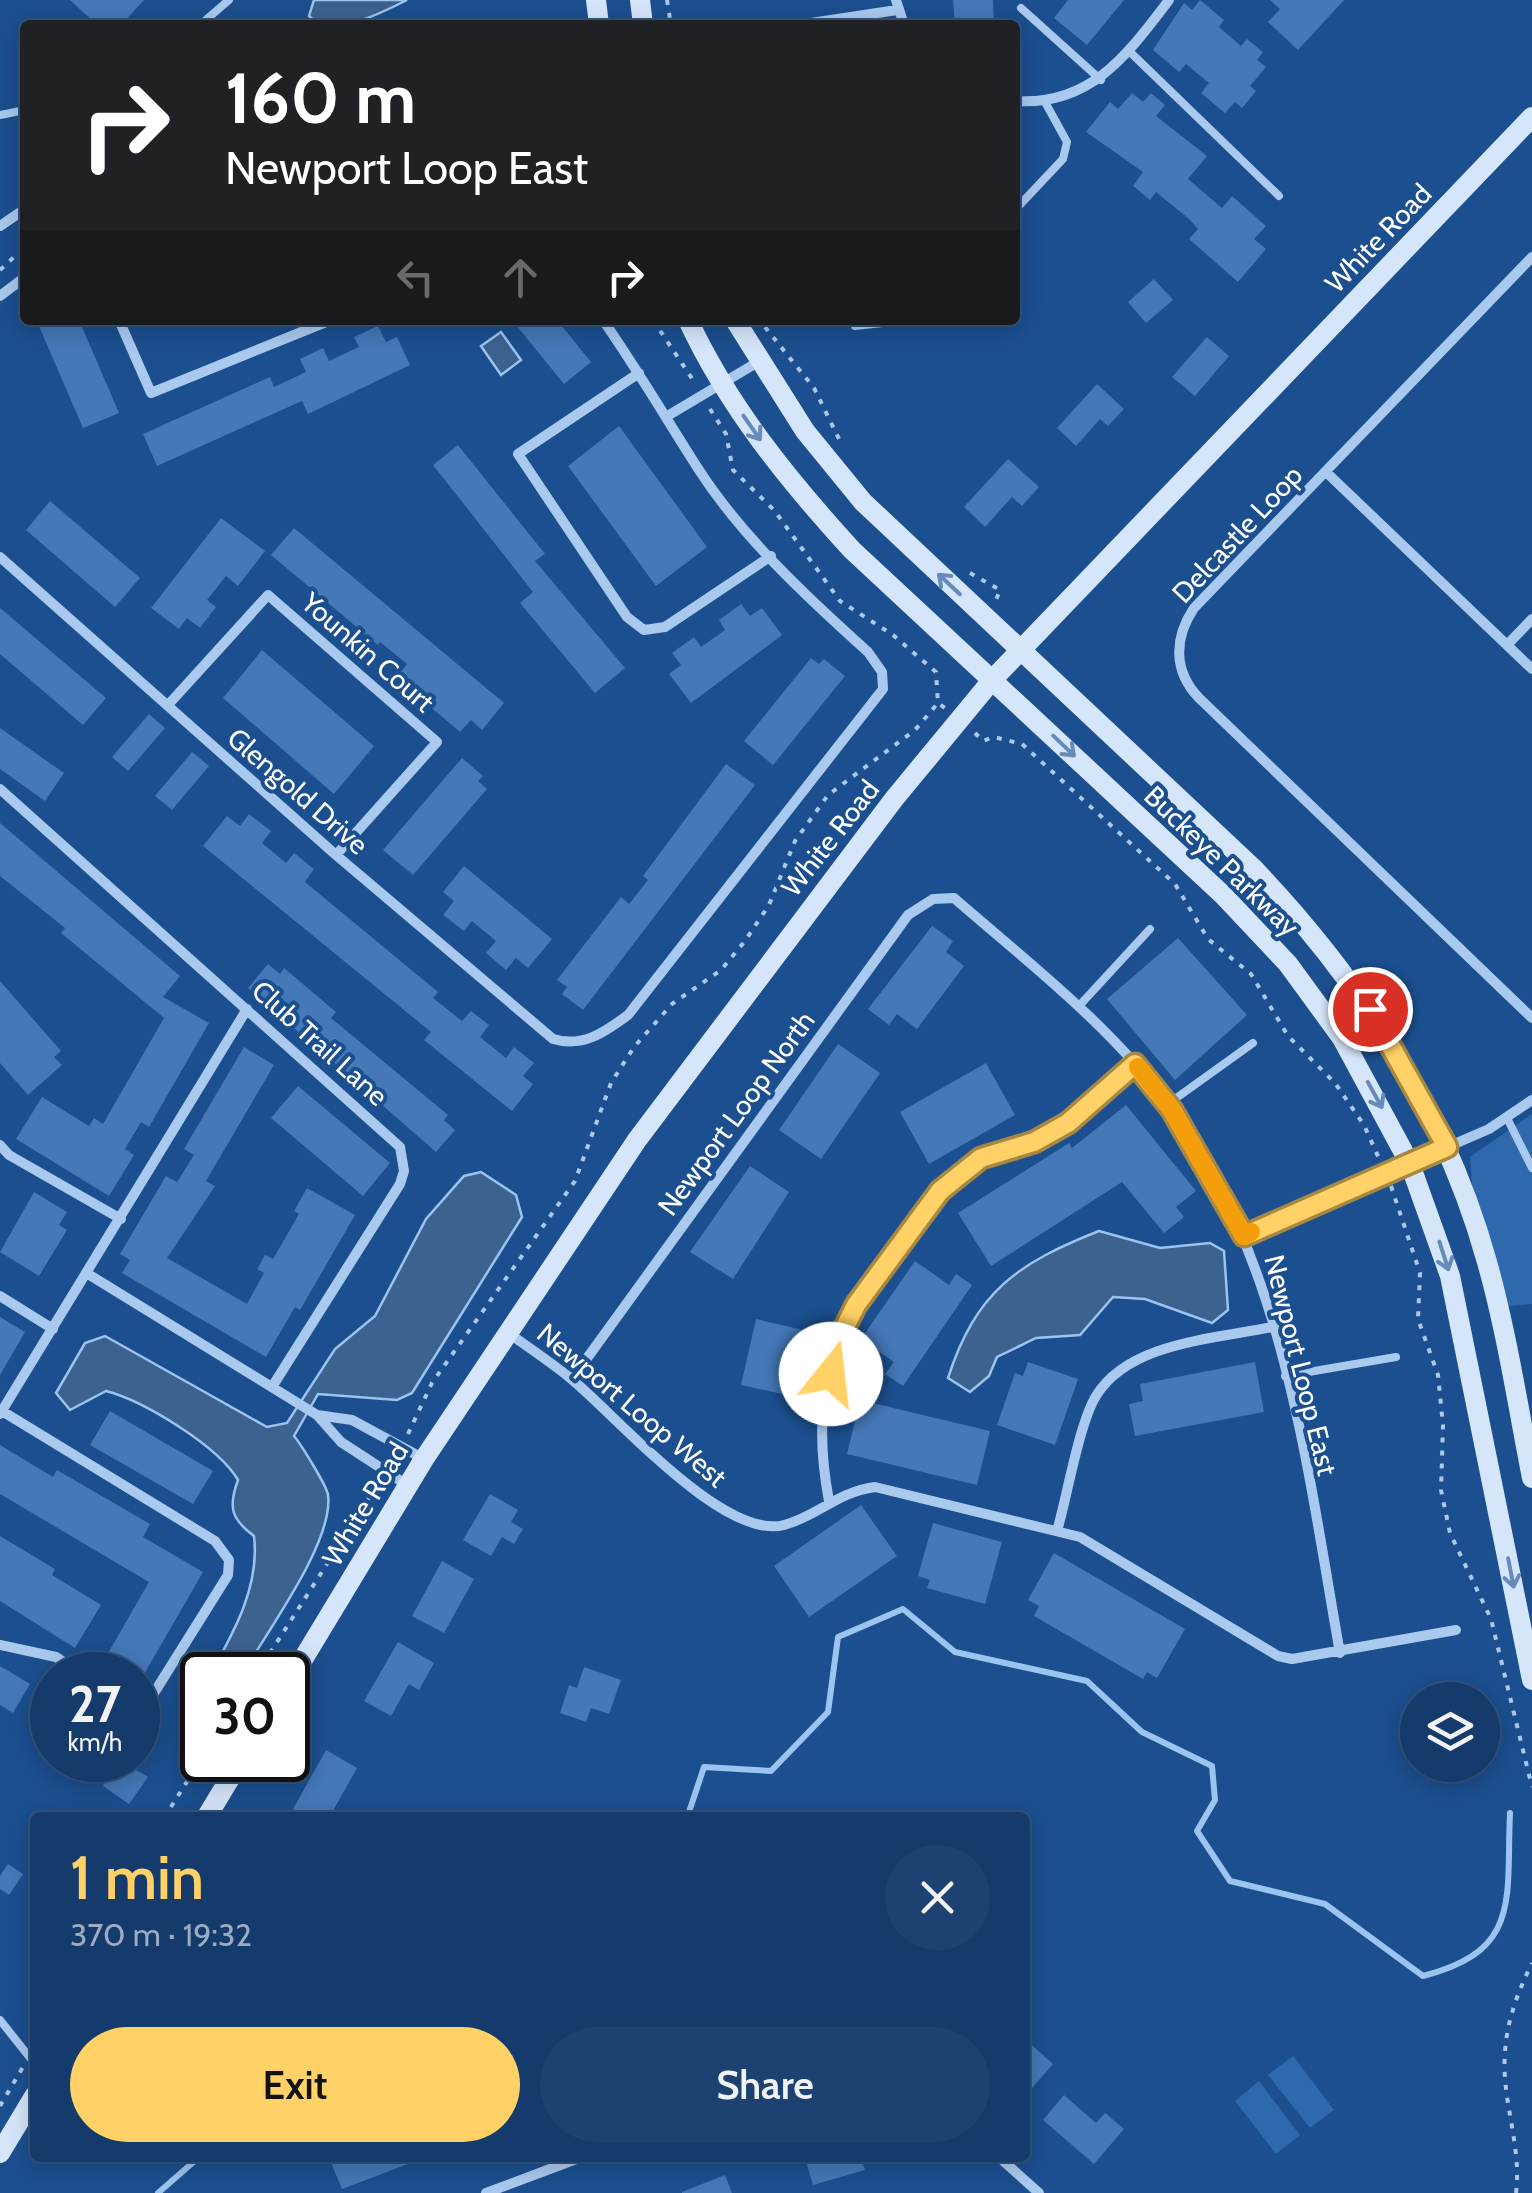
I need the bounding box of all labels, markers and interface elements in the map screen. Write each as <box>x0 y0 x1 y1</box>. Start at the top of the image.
text: 160 m <box>225 55 416 141</box>
icon: right <box>60 60 190 190</box>
text: Newport Loop East <box>225 141 588 195</box>
street label: White Road <box>1318 176 1438 300</box>
icon: left <box>388 250 443 305</box>
icon: ahead <box>493 250 548 305</box>
icon: right <box>598 250 653 305</box>
one-way arrow <box>741 414 762 442</box>
street label: Delcastle Loop <box>1165 458 1309 610</box>
one-way arrow <box>937 572 962 595</box>
street label: Younkin Court <box>294 584 441 719</box>
street label: Glengold Drive <box>221 721 375 861</box>
one-way arrow <box>1051 734 1075 758</box>
street label: White Road <box>774 773 886 903</box>
street label: Buckeye Parkway <box>1137 779 1307 943</box>
pin <box>1328 967 1413 1052</box>
street label: Club Trail Lane <box>245 973 395 1113</box>
icon: arrive <box>1343 982 1398 1037</box>
street label: Newport Loop North <box>650 1004 822 1222</box>
one-way arrow <box>1365 1080 1385 1110</box>
one-way arrow <box>1436 1239 1454 1271</box>
street label: Newport Loop East <box>1257 1251 1345 1479</box>
street label: Newport Loop West <box>530 1316 734 1494</box>
position arrow <box>779 1322 883 1426</box>
street label: White Road <box>315 1436 415 1572</box>
one-way arrow <box>1502 1557 1521 1589</box>
speed limit sign: 30 <box>180 1652 310 1782</box>
text: 27 <box>69 1674 121 1735</box>
map controls <box>1400 1682 1500 1782</box>
button: layers <box>1400 1682 1500 1782</box>
text: km/h <box>68 1727 122 1757</box>
text: 1 min <box>70 1841 204 1914</box>
button: close <box>885 1845 990 1950</box>
text: 370 m · 19:32 <box>70 1915 252 1954</box>
button: Exit <box>70 2027 520 2142</box>
button: Share <box>540 2027 990 2142</box>

